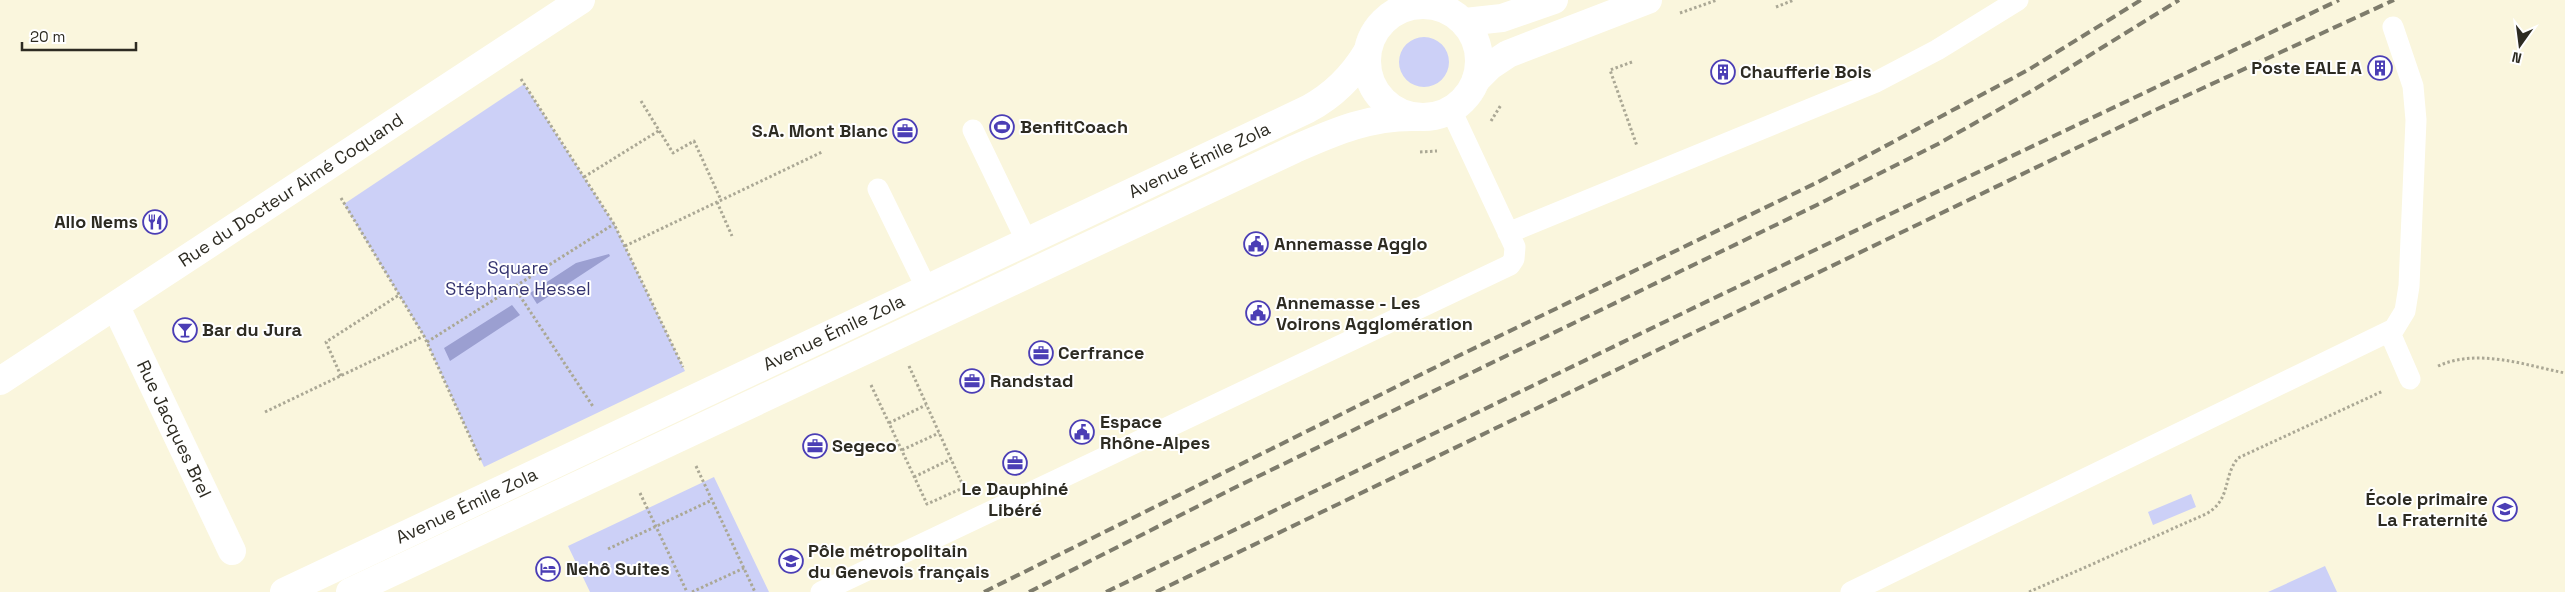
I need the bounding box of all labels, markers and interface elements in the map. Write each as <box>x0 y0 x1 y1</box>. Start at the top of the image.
scale bar <box>22 20 136 52</box>
north arrow <box>2495 20 2545 70</box>
text: 20 m <box>30 27 65 46</box>
text: N <box>2510 48 2524 67</box>
building icon: Poste EALE A <box>2367 55 2393 81</box>
place label: Poste EALE A <box>2251 56 2363 79</box>
building icon: Chaufferie Bois <box>1710 59 1736 85</box>
place label: Chaufferie Bois <box>1740 60 1872 83</box>
street label: Rue du Docteur Aimé Coquand <box>174 108 407 272</box>
sports icon: BenfitCoach <box>989 114 1015 140</box>
place label: BenfitCoach <box>1020 115 1128 138</box>
street label: Avenue Émile Zola <box>1125 117 1274 203</box>
office icon: S.A. Mont Blanc <box>892 118 918 144</box>
place label: S.A. Mont Blanc <box>752 119 888 142</box>
restaurant icon: Allo Nems <box>142 209 168 235</box>
place label: Allo Nems <box>54 210 138 233</box>
public building icon: Annemasse Agglo <box>1243 231 1269 257</box>
place label: Annemasse Agglo <box>1274 232 1427 255</box>
park label: Square Stéphane Hessel <box>445 256 591 300</box>
street label: Avenue Émile Zola <box>759 289 908 375</box>
place label: Annemasse - Les Voirons Agglomération <box>1276 291 1473 335</box>
public building icon: Annemasse - Les Voirons Agglomération <box>1245 300 1271 326</box>
bar icon: Bar du Jura <box>172 317 198 343</box>
place label: Bar du Jura <box>202 318 303 341</box>
office icon: Cerfrance <box>1028 340 1054 366</box>
place label: Cerfrance <box>1058 341 1144 364</box>
street label: Rue Jacques Brel <box>132 356 217 501</box>
office icon: Randstad <box>959 368 985 394</box>
place label: Randstad <box>990 369 1074 392</box>
place label: Espace Rhône-Alpes <box>1100 410 1210 454</box>
public building icon: Espace Rhône-Alpes <box>1069 419 1095 445</box>
office icon: Segeco <box>802 433 828 459</box>
place label: Segeco <box>832 434 897 457</box>
office icon: Le Dauphiné Libéré <box>1002 450 1028 476</box>
street label: Avenue Émile Zola <box>392 462 541 549</box>
place label: Le Dauphiné Libéré <box>962 477 1068 521</box>
place label: École primaire La Fraternité <box>2366 487 2488 531</box>
school or university icon: École primaire La Fraternité <box>2492 496 2518 522</box>
place label: Pôle métropolitain du Genevois français <box>808 539 990 583</box>
school or university icon: Pôle métropolitain du Genevois français <box>778 548 804 574</box>
hotel icon: Nehô Suites <box>535 556 561 582</box>
place label: Nehô Suites <box>566 557 670 580</box>

